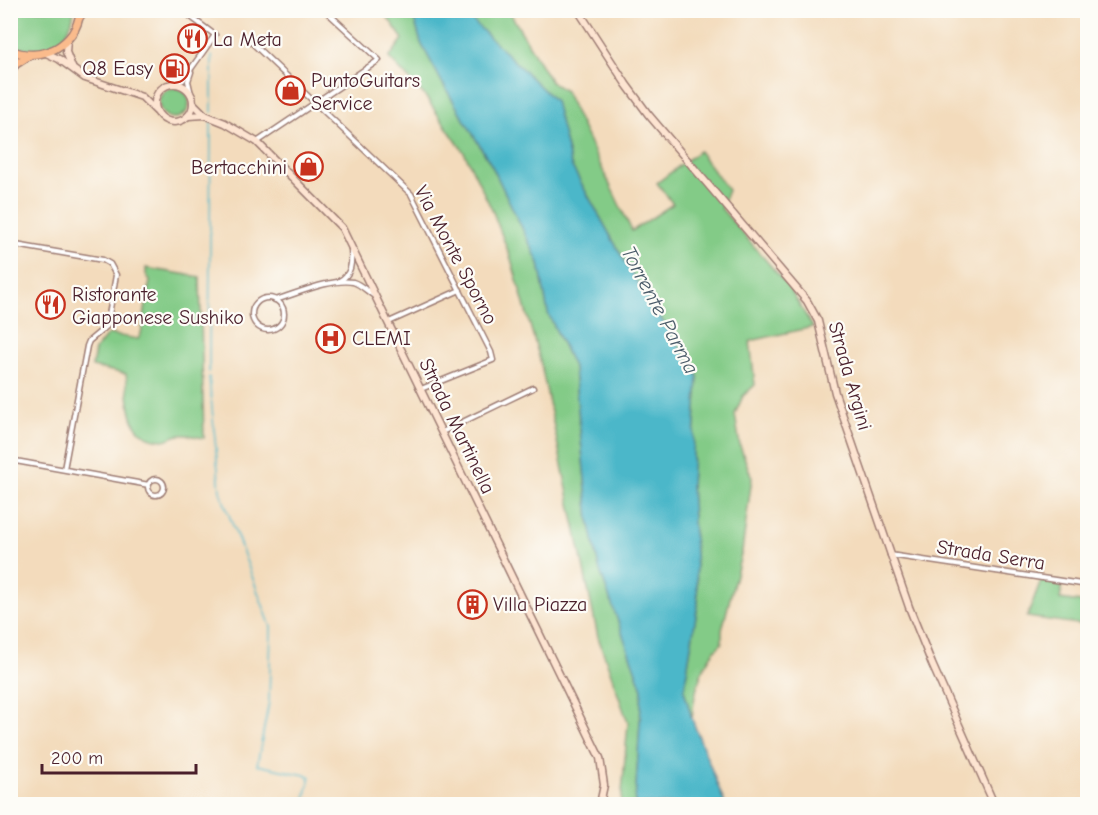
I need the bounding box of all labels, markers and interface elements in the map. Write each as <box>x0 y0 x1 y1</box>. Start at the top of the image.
restaurant icon: La Meta <box>176 23 208 55</box>
place label: La Meta <box>213 28 282 51</box>
fuel station icon: Q8 Easy <box>158 52 190 84</box>
place label: Q8 Easy <box>82 57 153 80</box>
place label: PuntoGuitars Service <box>311 69 420 115</box>
shop icon: PuntoGuitars Service <box>274 75 306 107</box>
shop icon: Bertacchini <box>292 151 324 183</box>
place label: Bertacchini <box>191 156 287 179</box>
street label: Via Monte Sporno <box>410 181 502 329</box>
water label: Torrente Parma <box>616 242 704 378</box>
place label: Ristorante Giapponese Sushiko <box>72 283 244 329</box>
restaurant icon: Ristorante Giapponese Sushiko <box>35 289 67 321</box>
street label: Strada Argini <box>824 319 876 433</box>
hospital icon: CLEMI <box>315 322 347 354</box>
place label: CLEMI <box>352 327 411 350</box>
street label: Strada Martinella <box>414 355 500 497</box>
street label: Strada Serra <box>935 535 1047 575</box>
building icon: Villa Piazza <box>456 588 488 620</box>
place label: Villa Piazza <box>493 593 587 616</box>
scale bar <box>42 737 196 775</box>
text: 200 m <box>51 748 103 769</box>

